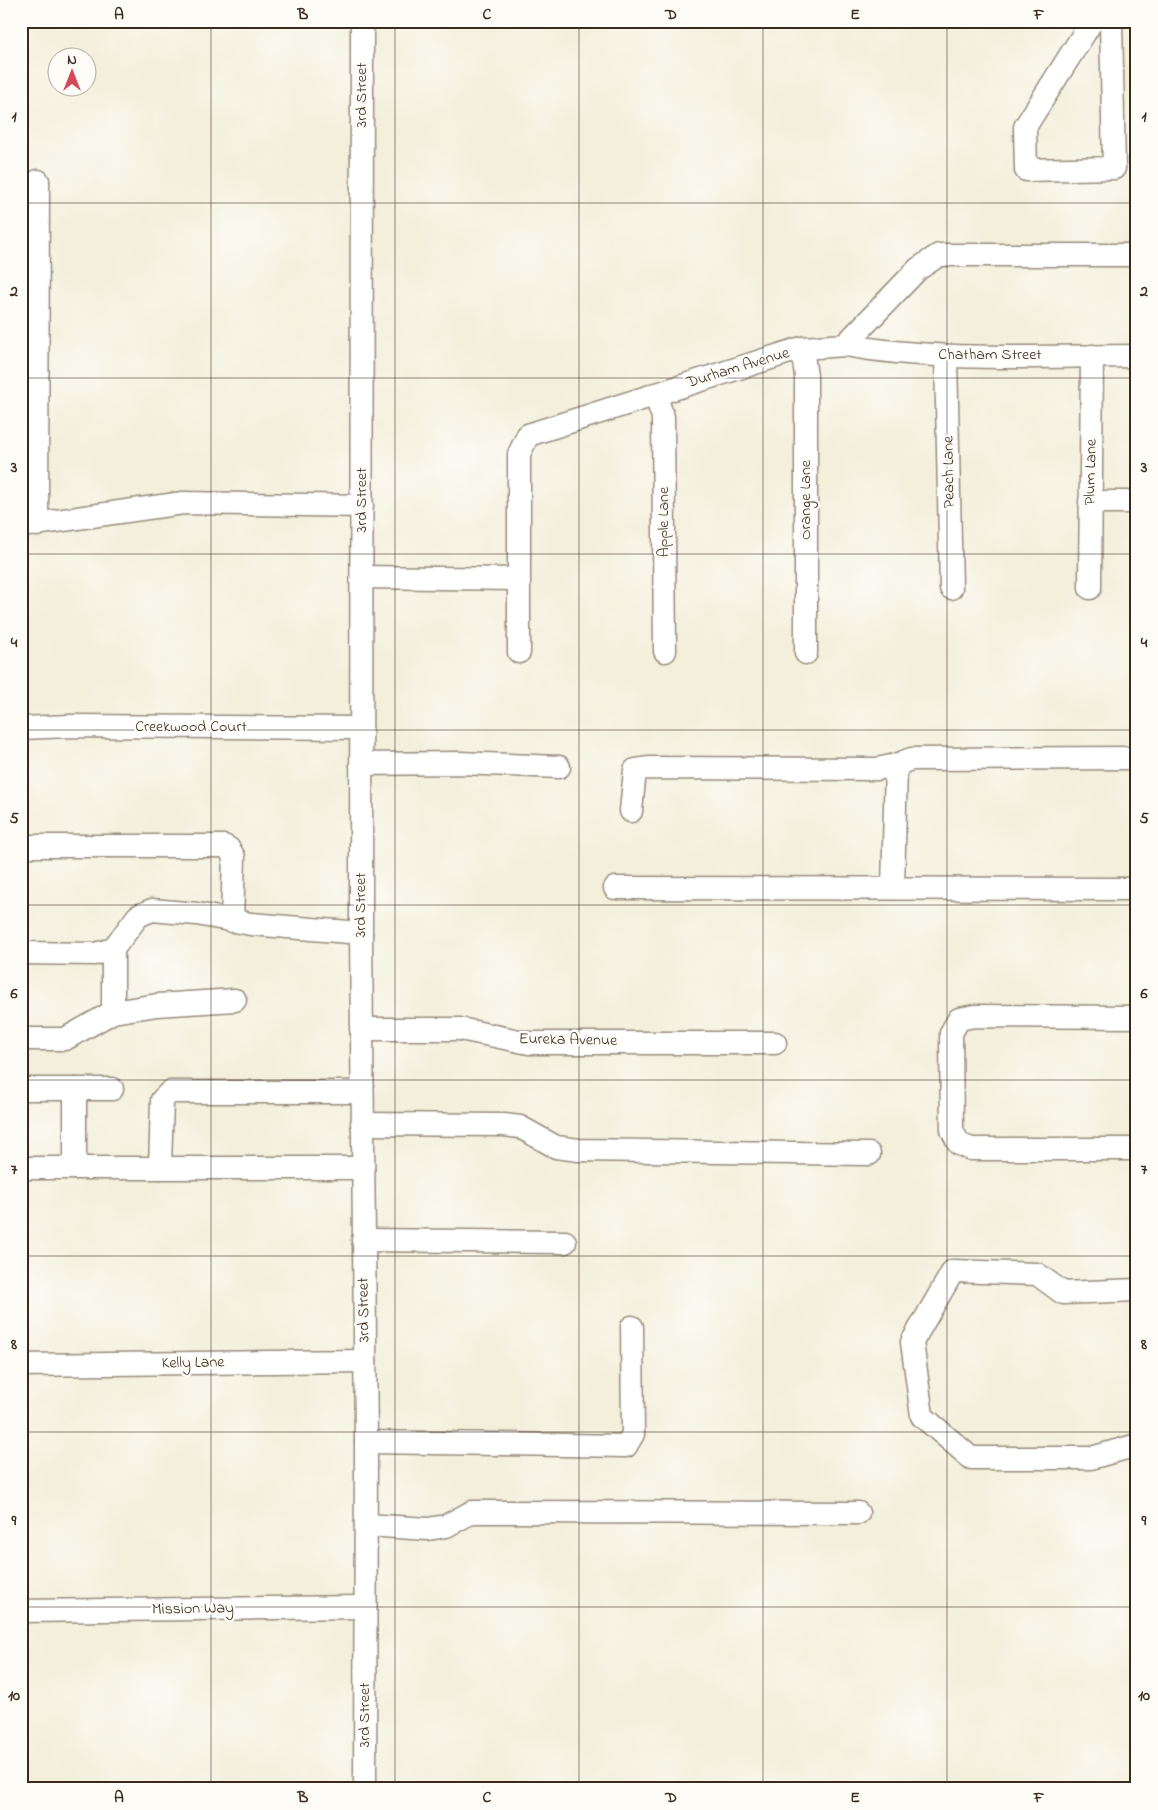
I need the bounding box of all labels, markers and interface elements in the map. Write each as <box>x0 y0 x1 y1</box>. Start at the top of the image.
text: A <box>114 3 124 27</box>
text: B <box>297 3 309 27</box>
text: C <box>483 3 492 27</box>
text: D <box>664 3 677 27</box>
text: E <box>850 3 860 27</box>
text: F <box>1033 3 1045 27</box>
north arrow <box>48 48 98 98</box>
text: N <box>67 50 77 71</box>
street label: 3rd Street <box>350 62 374 127</box>
text: 1 <box>11 105 17 129</box>
text: 1 <box>1141 105 1147 129</box>
text: 2 <box>9 280 18 304</box>
text: 2 <box>1139 280 1148 304</box>
street label: Durham Avenue <box>683 341 793 395</box>
street label: Chatham Street <box>938 343 1042 367</box>
street label: Peach Lane <box>936 435 962 508</box>
street label: Plum Lane <box>1078 438 1104 505</box>
text: 3 <box>10 456 18 480</box>
text: 3 <box>1140 456 1148 480</box>
street label: Orange Lane <box>794 459 818 540</box>
street label: 3rd Street <box>350 467 374 532</box>
street label: Apple Lane <box>652 486 676 557</box>
text: 4 <box>10 631 18 655</box>
text: 4 <box>1140 631 1148 655</box>
street label: Creekwood Court <box>135 715 247 739</box>
text: 5 <box>9 807 19 831</box>
text: 5 <box>1139 807 1149 831</box>
street label: 3rd Street <box>349 872 373 937</box>
text: 6 <box>9 982 18 1006</box>
text: 6 <box>1139 982 1148 1006</box>
street label: Eureka Avenue <box>519 1027 618 1053</box>
text: 7 <box>11 1158 18 1182</box>
text: 7 <box>1141 1158 1148 1182</box>
street label: 3rd Street <box>351 1277 377 1343</box>
text: 8 <box>10 1333 17 1357</box>
text: 8 <box>1140 1333 1147 1357</box>
street label: Kelly Lane <box>161 1350 225 1376</box>
text: 9 <box>11 1509 17 1533</box>
text: 9 <box>1141 1509 1147 1533</box>
street label: Mission Way <box>152 1596 234 1622</box>
street label: 3rd Street <box>353 1682 377 1747</box>
text: 10 <box>8 1684 20 1708</box>
text: 10 <box>1138 1684 1150 1708</box>
text: A <box>114 1786 124 1810</box>
text: B <box>297 1786 309 1810</box>
text: C <box>483 1786 492 1810</box>
text: D <box>664 1786 677 1810</box>
text: E <box>850 1786 860 1810</box>
text: F <box>1033 1786 1045 1810</box>

